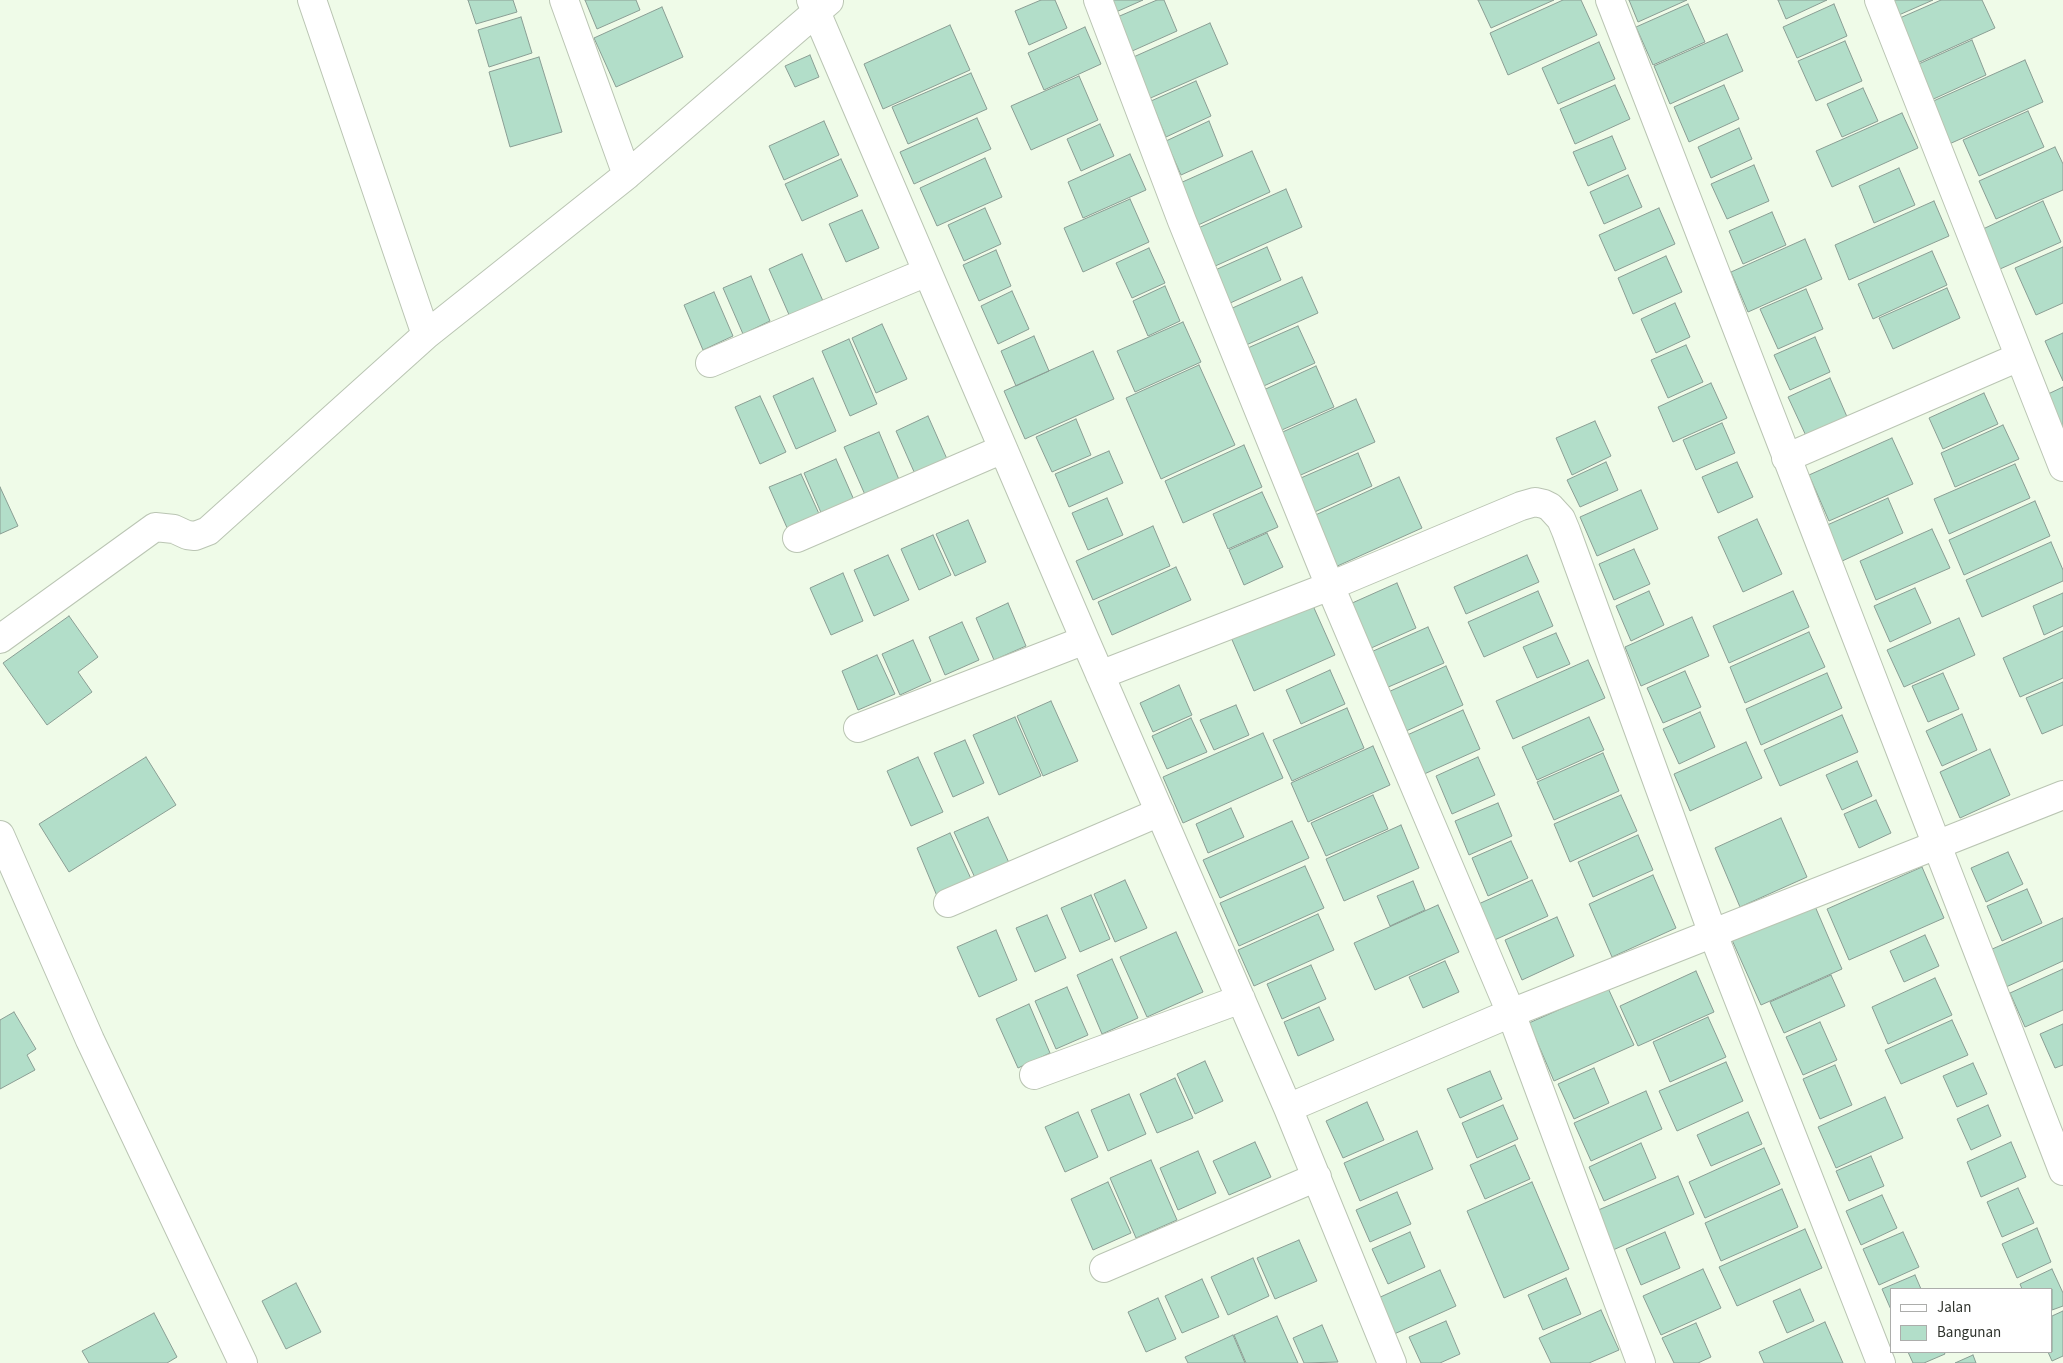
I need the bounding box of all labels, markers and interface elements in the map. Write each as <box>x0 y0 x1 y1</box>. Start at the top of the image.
legend <box>1890 1288 2053 1353</box>
text: Jalan <box>1937 1297 1971 1318</box>
text: Bangunan <box>1937 1322 2001 1343</box>

